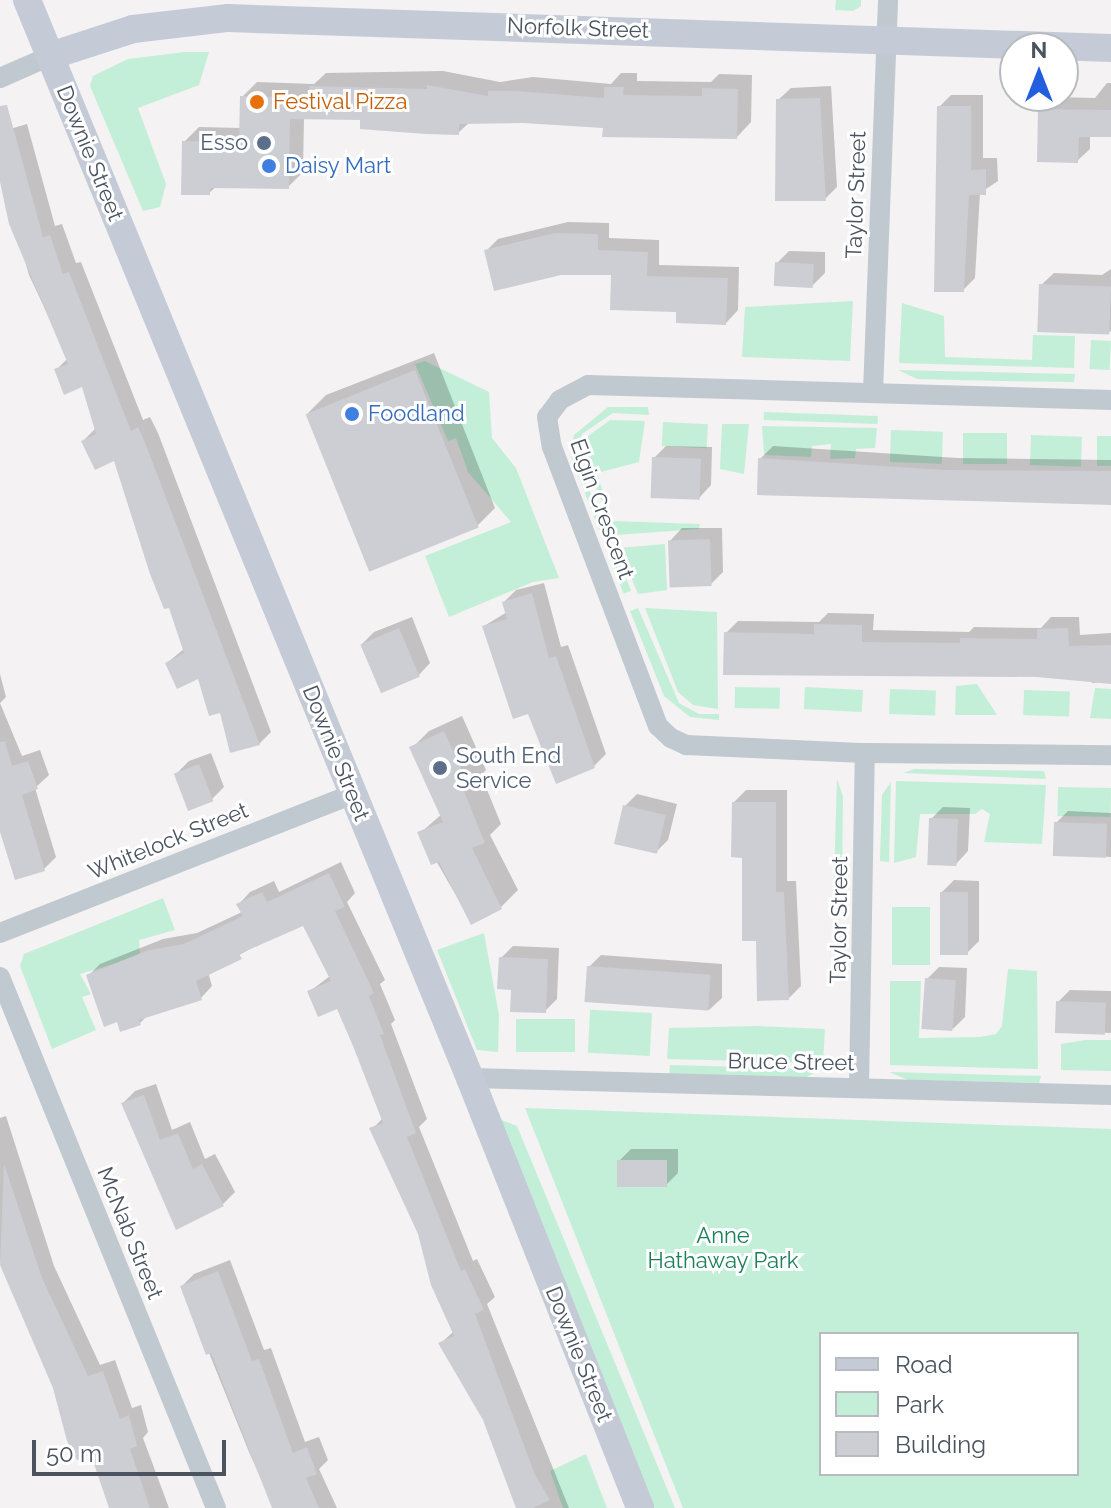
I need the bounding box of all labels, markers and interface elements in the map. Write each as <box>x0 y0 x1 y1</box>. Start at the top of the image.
street label: Norfolk Street <box>507 12 649 44</box>
north arrow <box>999 32 1079 112</box>
text: N <box>1031 37 1047 63</box>
street label: Downie Street <box>51 82 129 224</box>
place label: Festival Pizza <box>273 89 408 115</box>
marker: Festival Pizza <box>248 93 266 111</box>
place label: Esso <box>200 130 248 156</box>
street label: Taylor Street <box>841 131 871 259</box>
marker: Esso <box>255 134 273 152</box>
place label: Daisy Mart <box>285 153 392 179</box>
marker: Daisy Mart <box>260 157 278 175</box>
place label: Foodland <box>368 401 465 427</box>
marker: Foodland <box>343 405 361 423</box>
street label: Elgin Crescent <box>564 435 640 583</box>
street label: Downie Street <box>297 682 375 824</box>
place label: South End Service <box>456 742 561 794</box>
marker: South End Service <box>431 759 449 777</box>
street label: Whitelock Street <box>84 797 252 885</box>
street label: Taylor Street <box>825 856 853 984</box>
street label: Bruce Street <box>727 1048 855 1076</box>
street label: McNab Street <box>91 1163 169 1303</box>
park label: Anne Hathaway Park <box>647 1222 799 1274</box>
street label: Downie Street <box>540 1283 618 1425</box>
legend <box>819 1332 1079 1476</box>
text: Road <box>895 1350 953 1379</box>
text: Park <box>895 1390 944 1419</box>
scale bar <box>36 1424 230 1474</box>
text: Building <box>895 1430 986 1459</box>
text: 50 m <box>46 1439 102 1468</box>

